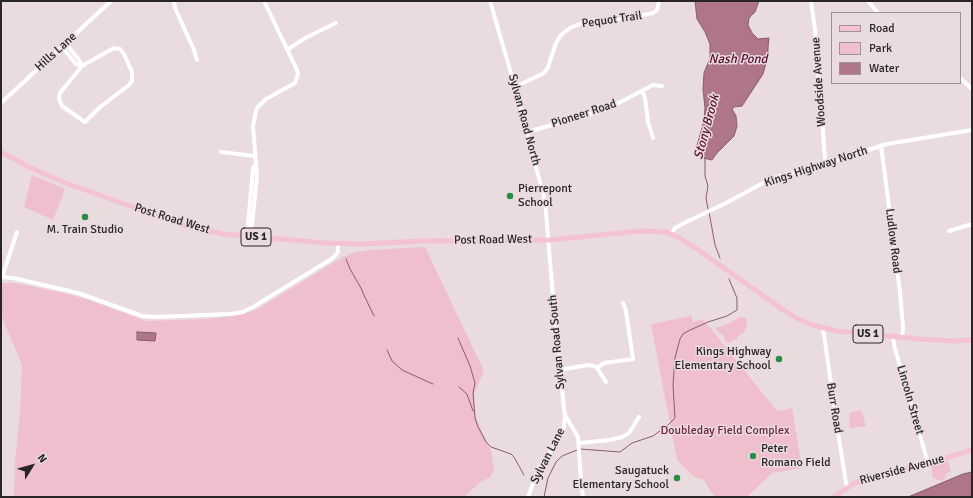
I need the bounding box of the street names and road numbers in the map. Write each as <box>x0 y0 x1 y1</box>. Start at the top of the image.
street label: Pequot Trail <box>581 9 643 31</box>
street label: Hills Lane <box>32 30 80 74</box>
street label: Woodside Avenue <box>809 37 829 127</box>
street label: Sylvan Road North <box>505 73 543 167</box>
street label: Pioneer Road <box>550 97 618 131</box>
street label: Kings Highway North <box>763 144 869 190</box>
street label: Post Road West <box>132 201 212 237</box>
street label: Ludlow Road <box>882 208 904 274</box>
road number: US 1 <box>241 228 271 246</box>
street label: Post Road West <box>454 232 532 248</box>
street label: Sylvan Road South <box>546 294 568 390</box>
road number: US 1 <box>853 325 883 343</box>
street label: Lincoln Street <box>893 364 927 436</box>
street label: Burr Road <box>823 382 845 434</box>
street label: Sylvan Lane <box>528 426 568 486</box>
street label: Riverside Avenue <box>858 452 946 488</box>

